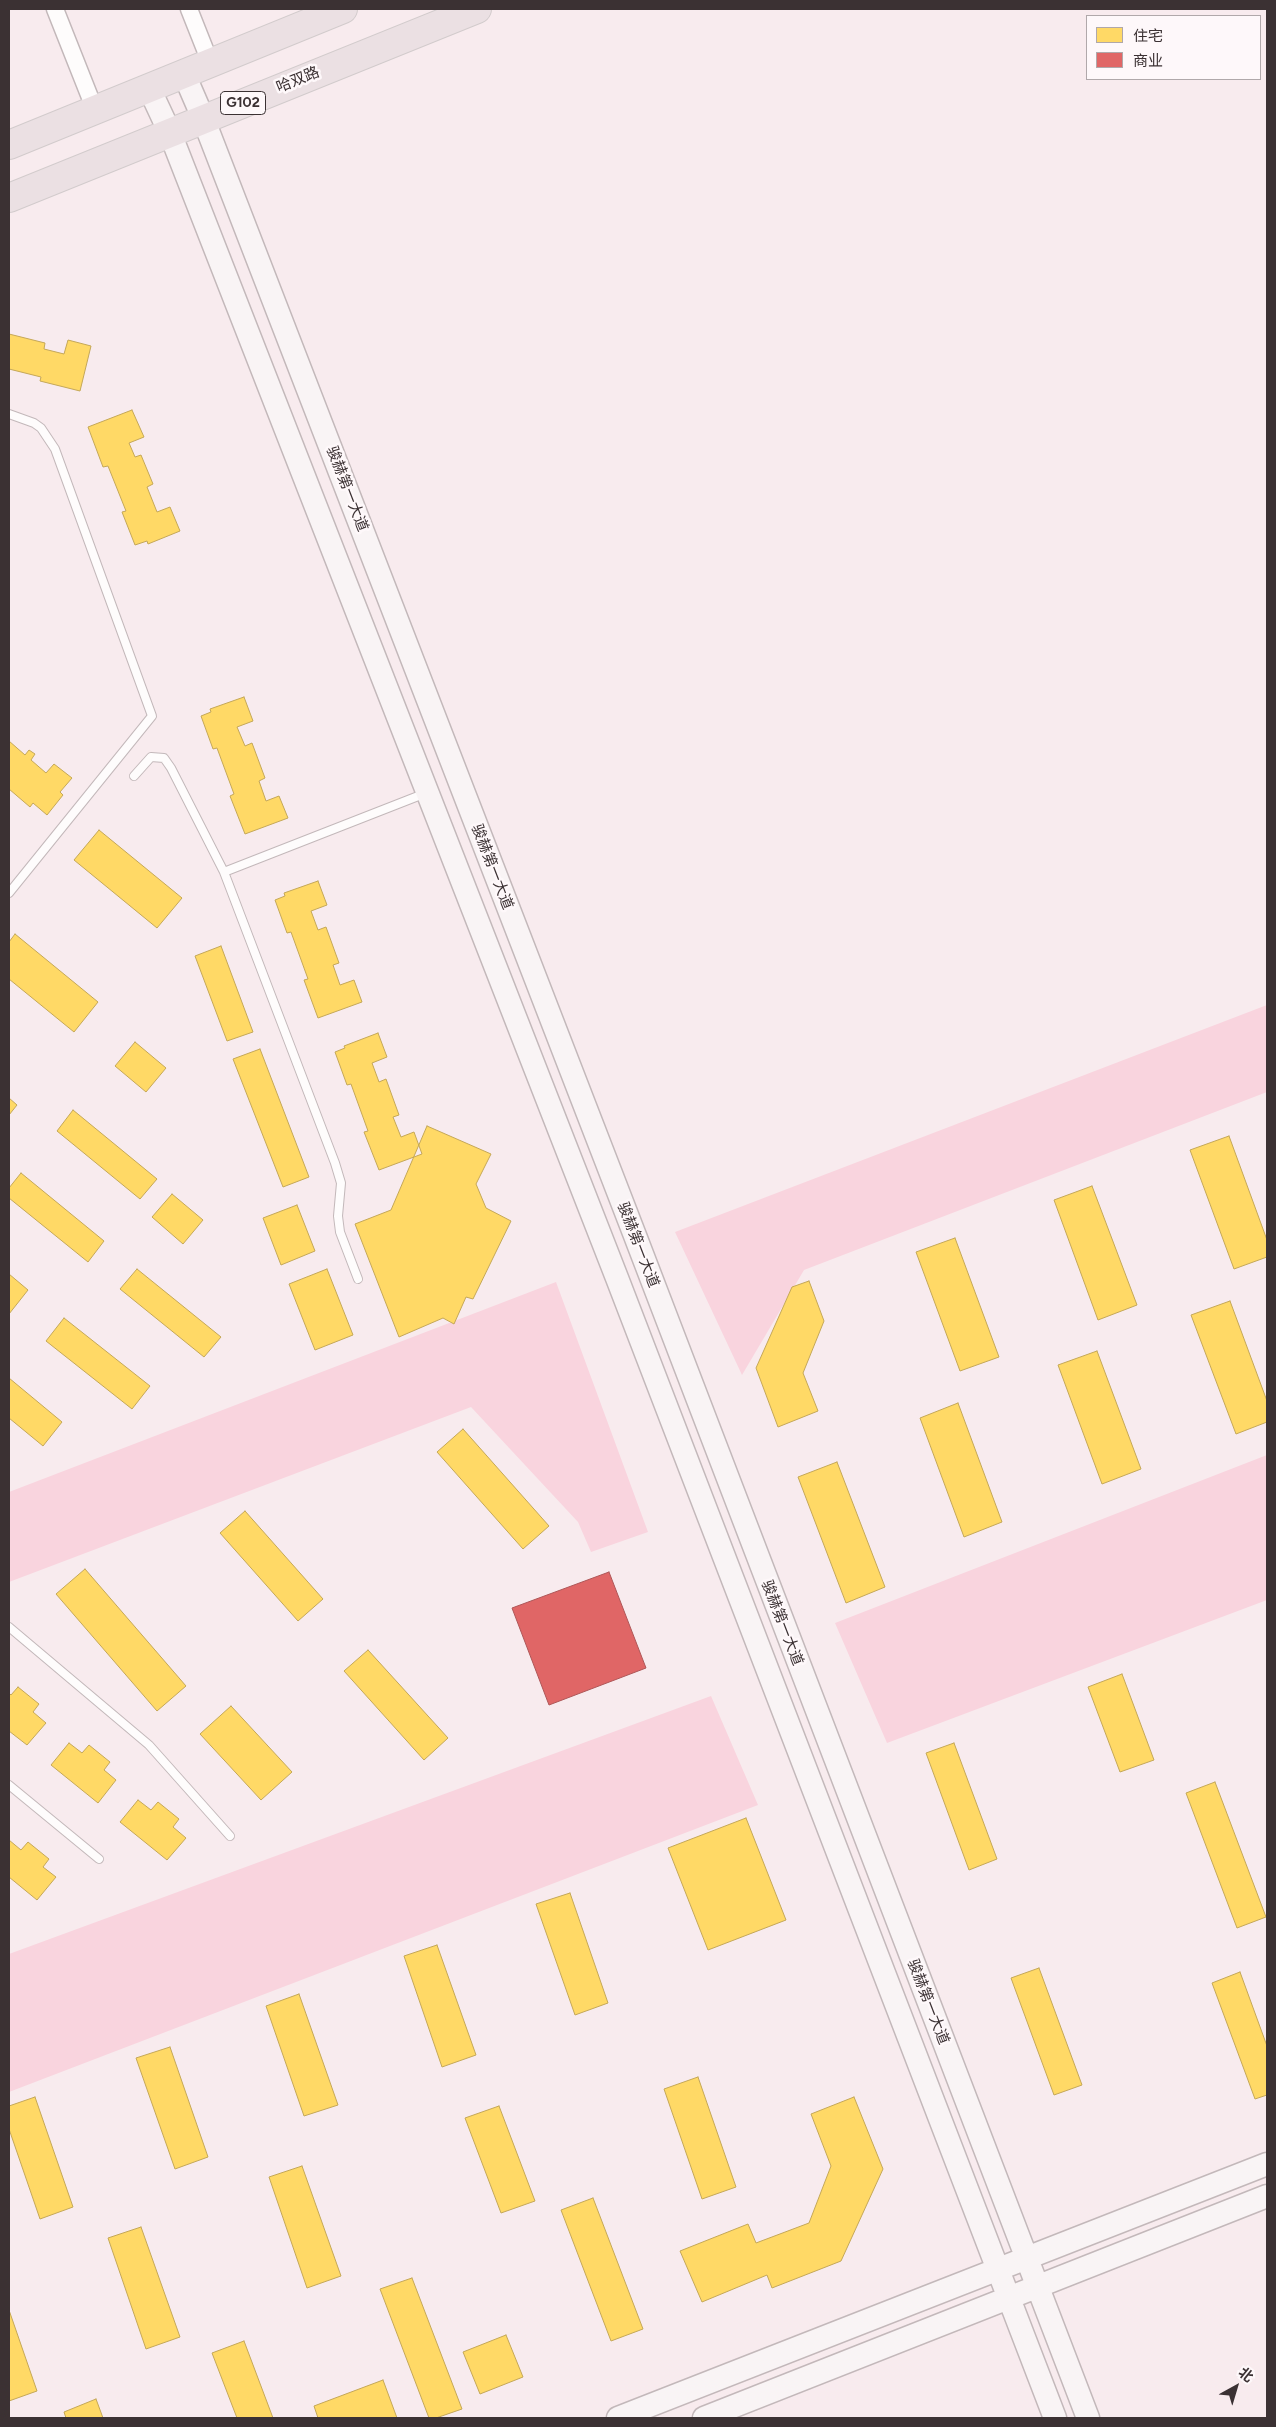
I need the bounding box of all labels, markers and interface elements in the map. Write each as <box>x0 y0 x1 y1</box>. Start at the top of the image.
legend <box>1086 15 1261 80</box>
text: 住宅 <box>1133 27 1163 45</box>
text: 商业 <box>1133 52 1163 70</box>
street label: 哈双路 <box>274 63 322 97</box>
road number: G102 <box>220 92 266 115</box>
street label: 骏赫第一大道 <box>322 444 372 534</box>
street label: 骏赫第一大道 <box>467 822 517 912</box>
street label: 骏赫第一大道 <box>613 1200 663 1290</box>
street label: 骏赫第一大道 <box>757 1578 807 1668</box>
street label: 骏赫第一大道 <box>903 1957 953 2047</box>
north arrow <box>1211 2362 1261 2412</box>
text: 北 <box>1235 2364 1257 2386</box>

